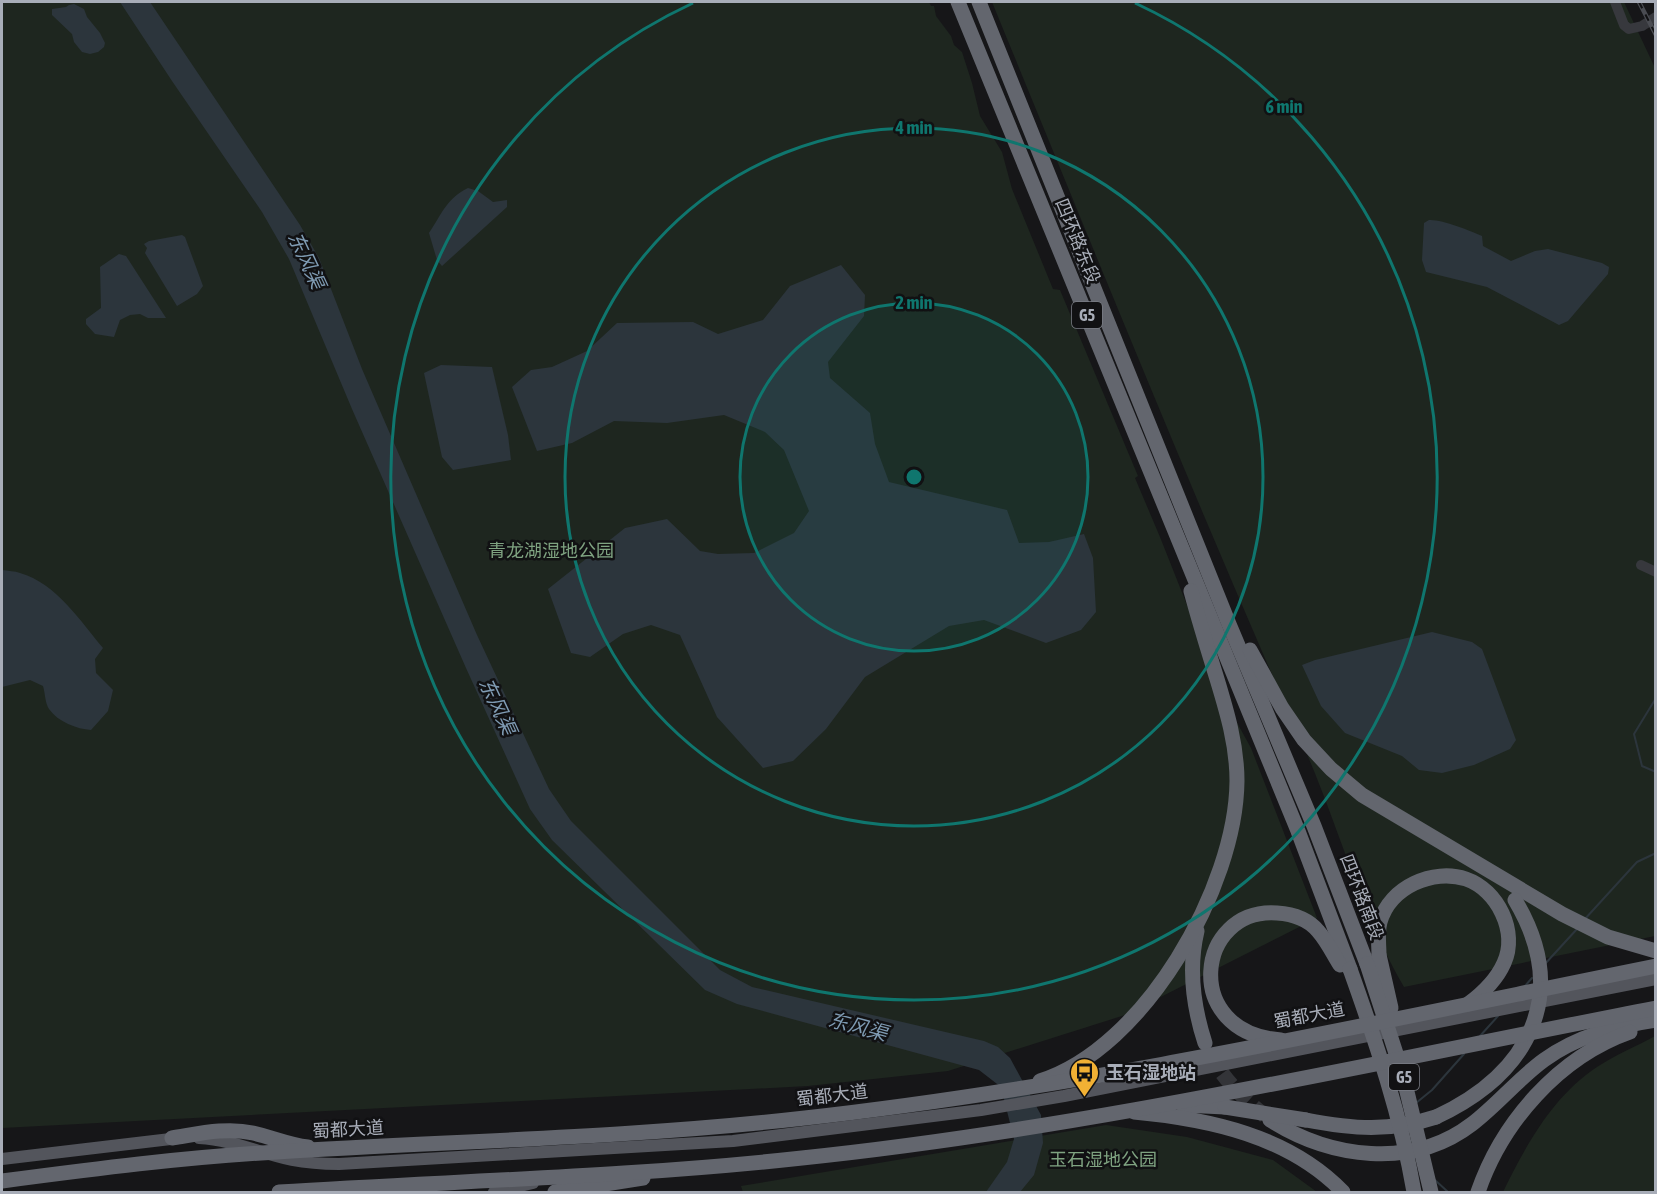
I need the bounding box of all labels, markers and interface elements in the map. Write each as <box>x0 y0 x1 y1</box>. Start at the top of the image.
text: 6 min <box>1266 96 1303 117</box>
text: 4 min <box>895 117 933 138</box>
street label: 四环路东段 <box>1051 195 1105 287</box>
water label: 东风渠 <box>284 228 331 295</box>
text: 2 min <box>896 292 933 313</box>
road number: G5 <box>1072 302 1102 328</box>
centre of rings <box>904 467 924 487</box>
park label: 青龙湖湿地公园 <box>488 540 614 561</box>
water label: 东风渠 <box>475 674 522 741</box>
street label: 四环路南段 <box>1336 851 1388 943</box>
street label: 蜀都大道 <box>1272 998 1346 1032</box>
water label: 东风渠 <box>826 1007 893 1046</box>
bus stop icon: 玉石湿地站 <box>1069 1056 1101 1098</box>
place label: 玉石湿地站 <box>1106 1062 1196 1083</box>
road number: G5 <box>1389 1064 1419 1090</box>
street label: 蜀都大道 <box>795 1080 869 1110</box>
street label: 蜀都大道 <box>311 1117 385 1141</box>
park label: 玉石湿地公园 <box>1049 1149 1157 1170</box>

